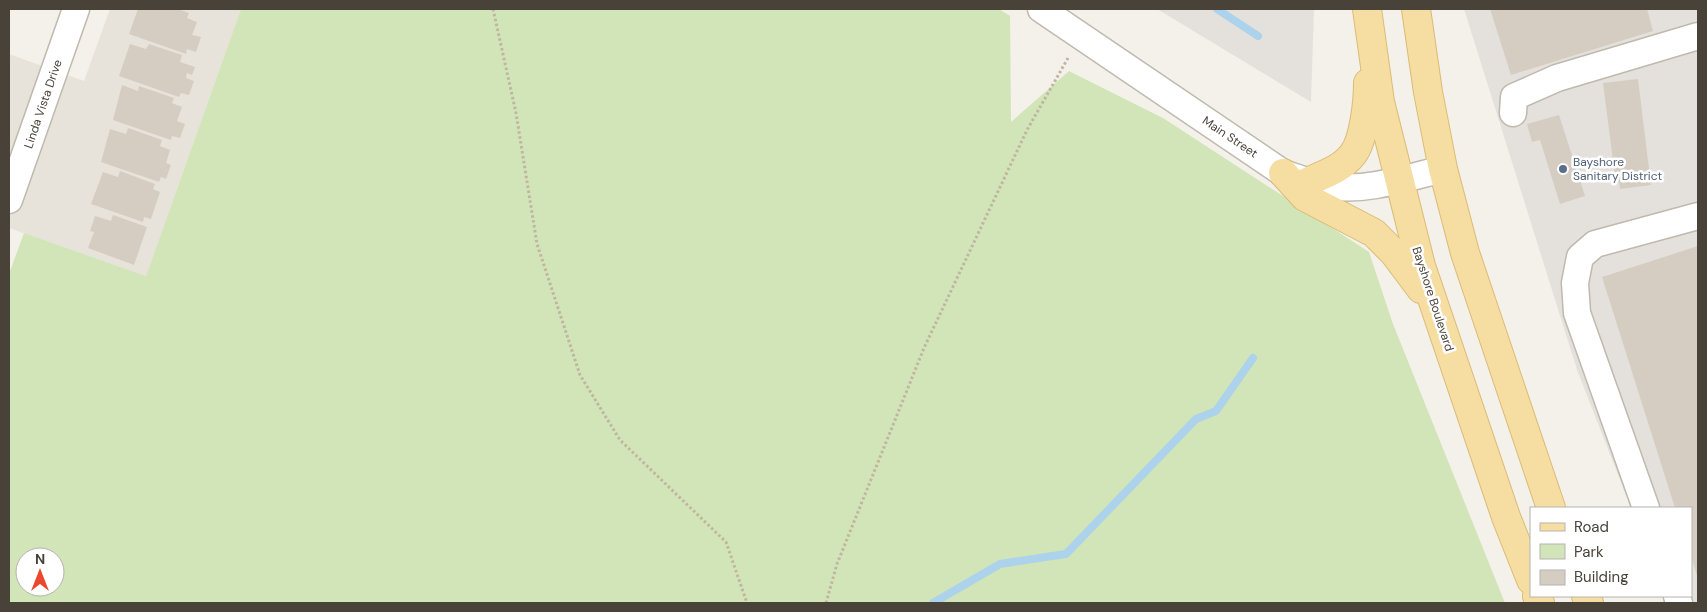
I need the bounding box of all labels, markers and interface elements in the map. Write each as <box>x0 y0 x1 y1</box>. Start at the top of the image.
street label: Linda Vista Drive <box>20 57 66 151</box>
street label: Main Street <box>1199 113 1261 162</box>
place label: Bayshore Sanitary District <box>1573 154 1662 184</box>
marker: Bayshore Sanitary District <box>1557 163 1569 175</box>
street label: Bayshore Boulevard <box>1409 245 1457 353</box>
legend <box>1530 507 1692 597</box>
text: Road <box>1574 517 1609 537</box>
text: Park <box>1574 542 1604 562</box>
north arrow <box>15 547 65 597</box>
text: N <box>35 550 45 568</box>
text: Building <box>1574 567 1629 587</box>

